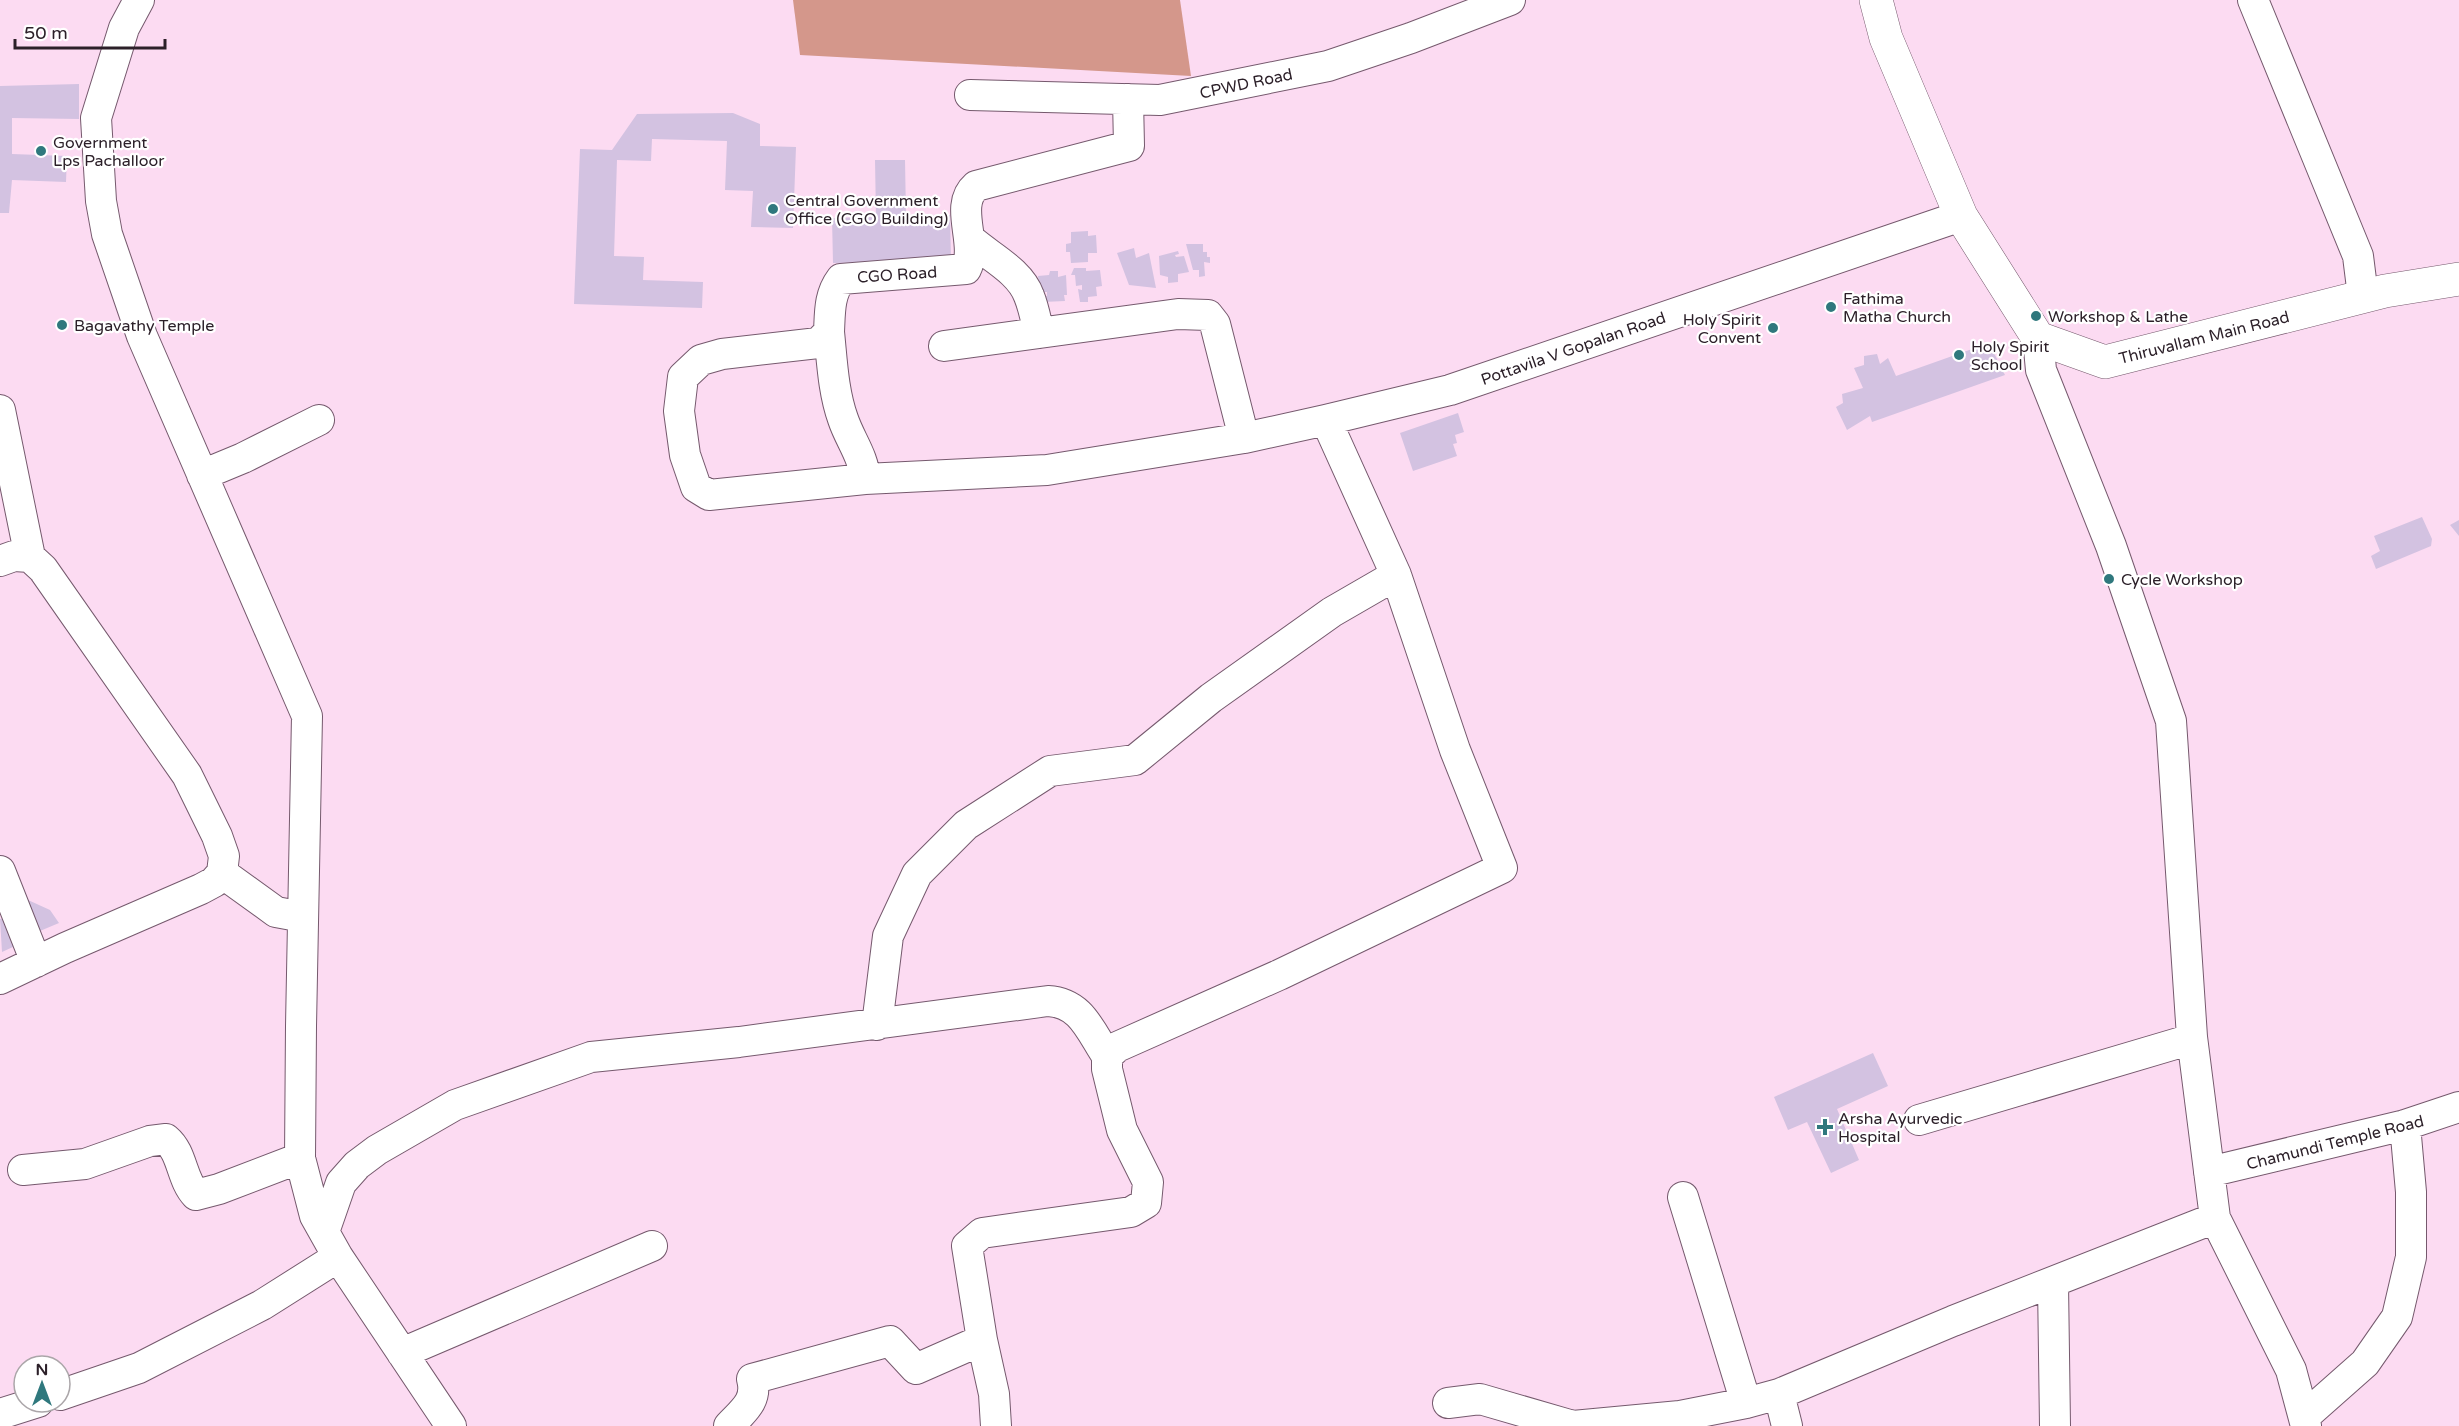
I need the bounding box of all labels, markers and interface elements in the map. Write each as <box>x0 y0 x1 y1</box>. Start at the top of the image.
scale bar <box>15 12 165 50</box>
text: 50 m <box>24 22 68 44</box>
street label: CPWD Road <box>1198 64 1294 104</box>
place label: Government Lps Pachalloor <box>53 133 165 171</box>
marker: Government Lps Pachalloor <box>34 144 48 158</box>
place label: Central Government Office (CGO Building) <box>785 191 948 229</box>
marker: Central Government Office (CGO Building) <box>766 202 780 216</box>
street label: CGO Road <box>856 262 938 288</box>
place label: Fathima Matha Church <box>1843 289 1951 327</box>
marker: Fathima Matha Church <box>1824 300 1838 314</box>
place label: Workshop & Lathe <box>2048 307 2188 327</box>
street label: Thiruvallam Main Road <box>2117 307 2292 369</box>
street label: Pottavila V Gopalan Road <box>1478 308 1668 390</box>
marker: Workshop & Lathe <box>2029 309 2043 323</box>
place label: Holy Spirit Convent <box>1683 310 1761 348</box>
place label: Bagavathy Temple <box>74 316 214 336</box>
marker: Bagavathy Temple <box>55 318 69 332</box>
marker: Holy Spirit Convent <box>1766 321 1780 335</box>
place label: Holy Spirit School <box>1971 337 2049 375</box>
marker: Holy Spirit School <box>1952 348 1966 362</box>
place label: Cycle Workshop <box>2121 570 2243 590</box>
marker: Cycle Workshop <box>2102 572 2116 586</box>
place label: Arsha Ayurvedic Hospital <box>1838 1109 1962 1147</box>
street label: Chamundi Temple Road <box>2244 1111 2426 1175</box>
marker: Arsha Ayurvedic Hospital <box>1816 1118 1834 1136</box>
north arrow <box>12 1354 72 1414</box>
text: N <box>36 1360 48 1380</box>

